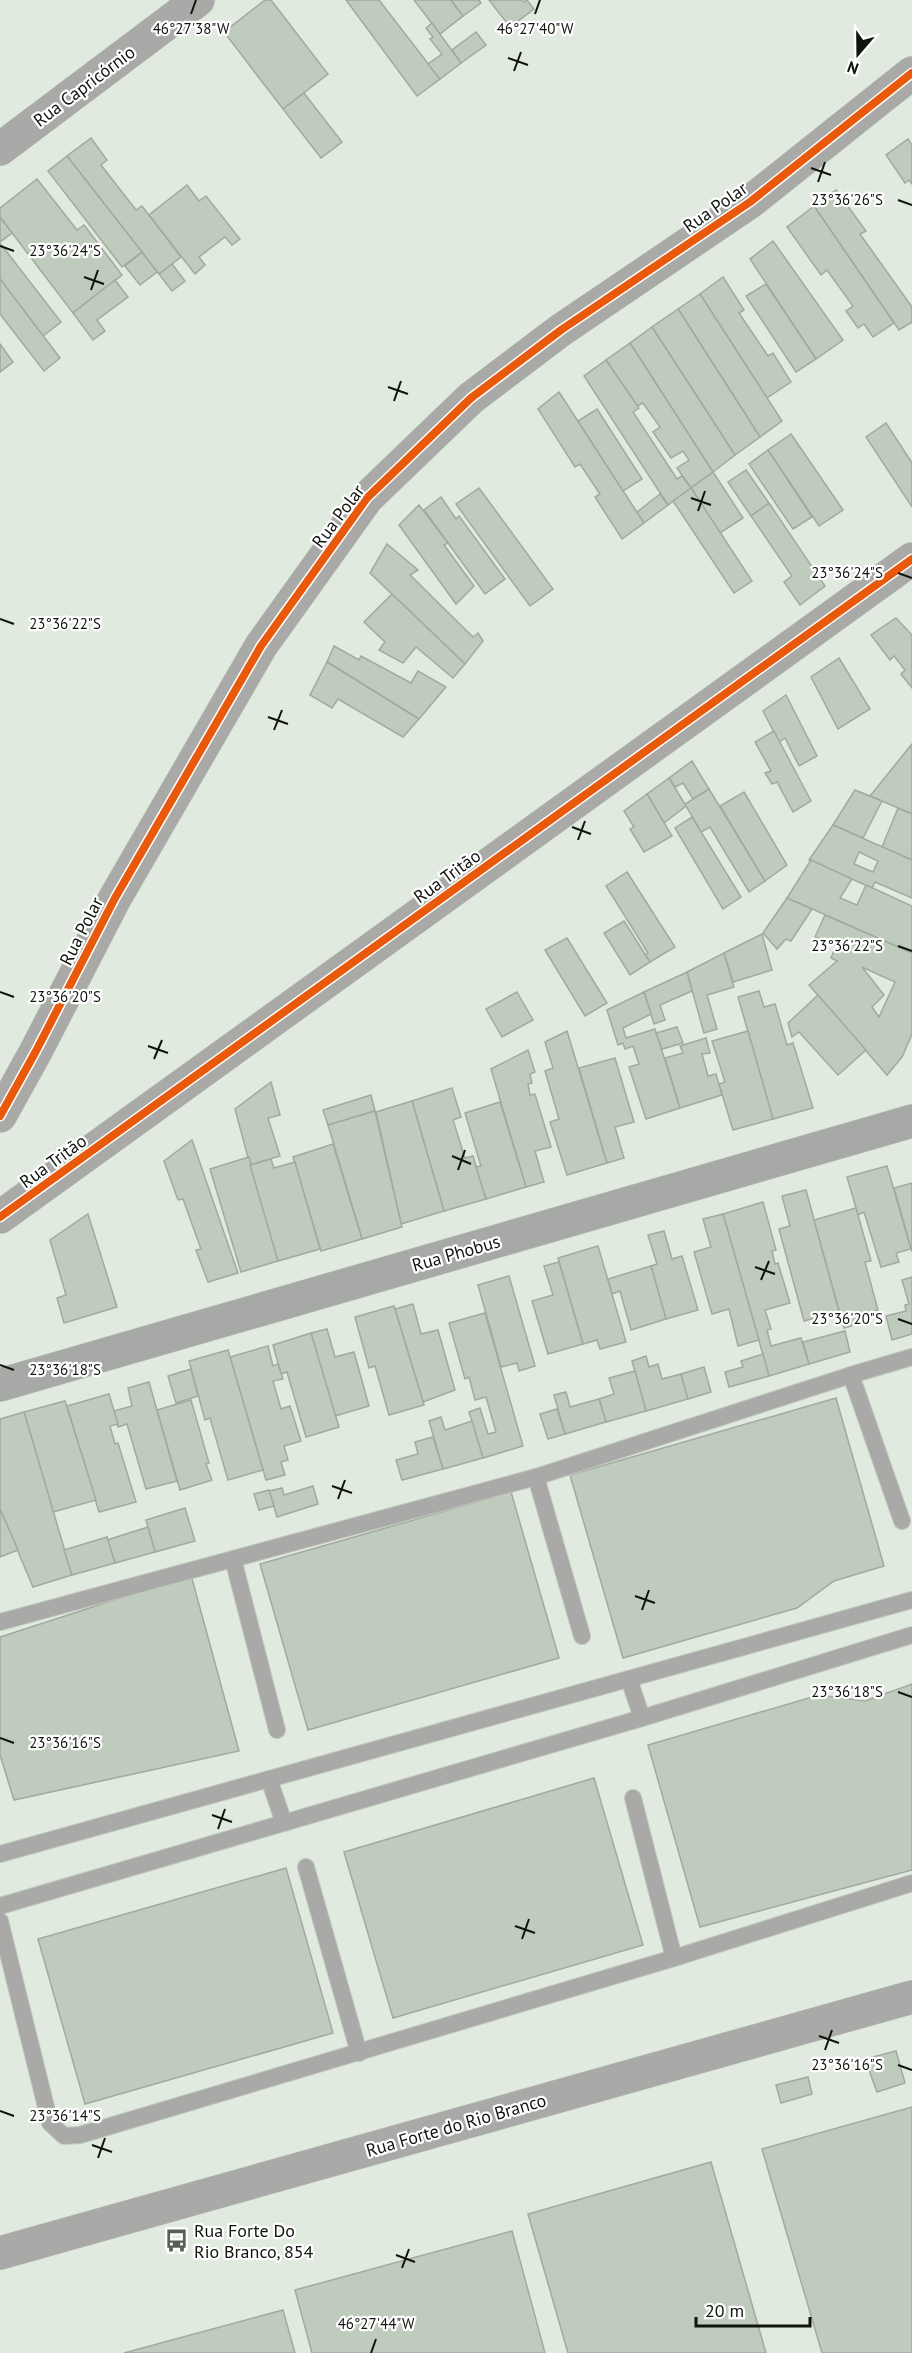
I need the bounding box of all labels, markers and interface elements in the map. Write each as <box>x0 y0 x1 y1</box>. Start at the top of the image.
text: 46°27'38"W <box>153 19 230 38</box>
text: 46°27'40"W <box>497 19 574 38</box>
north arrow <box>828 24 888 84</box>
street label: Rua Capricórnio <box>29 40 139 132</box>
text: N <box>845 57 861 79</box>
street label: Rua Polar <box>678 177 752 237</box>
text: 23°36'26"S <box>811 190 883 209</box>
text: 23°36'24"S <box>29 241 101 260</box>
street label: Rua Polar <box>307 480 369 552</box>
text: 23°36'24"S <box>811 563 883 582</box>
text: 23°36'22"S <box>29 614 101 633</box>
street label: Rua Tritão <box>409 844 485 908</box>
street label: Rua Polar <box>54 893 108 969</box>
text: 23°36'22"S <box>811 936 883 955</box>
text: 23°36'20"S <box>29 987 101 1006</box>
street label: Rua Tritão <box>15 1129 91 1193</box>
street label: Rua Phobus <box>409 1229 503 1277</box>
text: 23°36'20"S <box>811 1309 883 1328</box>
text: 23°36'18"S <box>29 1360 101 1379</box>
text: 23°36'18"S <box>811 1682 883 1701</box>
text: 23°36'16"S <box>29 1733 101 1752</box>
text: 23°36'16"S <box>811 2055 883 2074</box>
street label: Rua Forte do Rio Branco <box>363 2088 549 2162</box>
text: 23°36'14"S <box>29 2106 101 2125</box>
place label: Rua Forte Do Rio Branco, 854 <box>194 2219 314 2263</box>
bus stop icon: Rua Forte Do Rio Branco, 854 <box>163 2227 189 2253</box>
scale bar <box>696 2290 810 2328</box>
text: 20 m <box>705 2299 744 2322</box>
text: 46°27'44"W <box>338 2314 415 2333</box>

